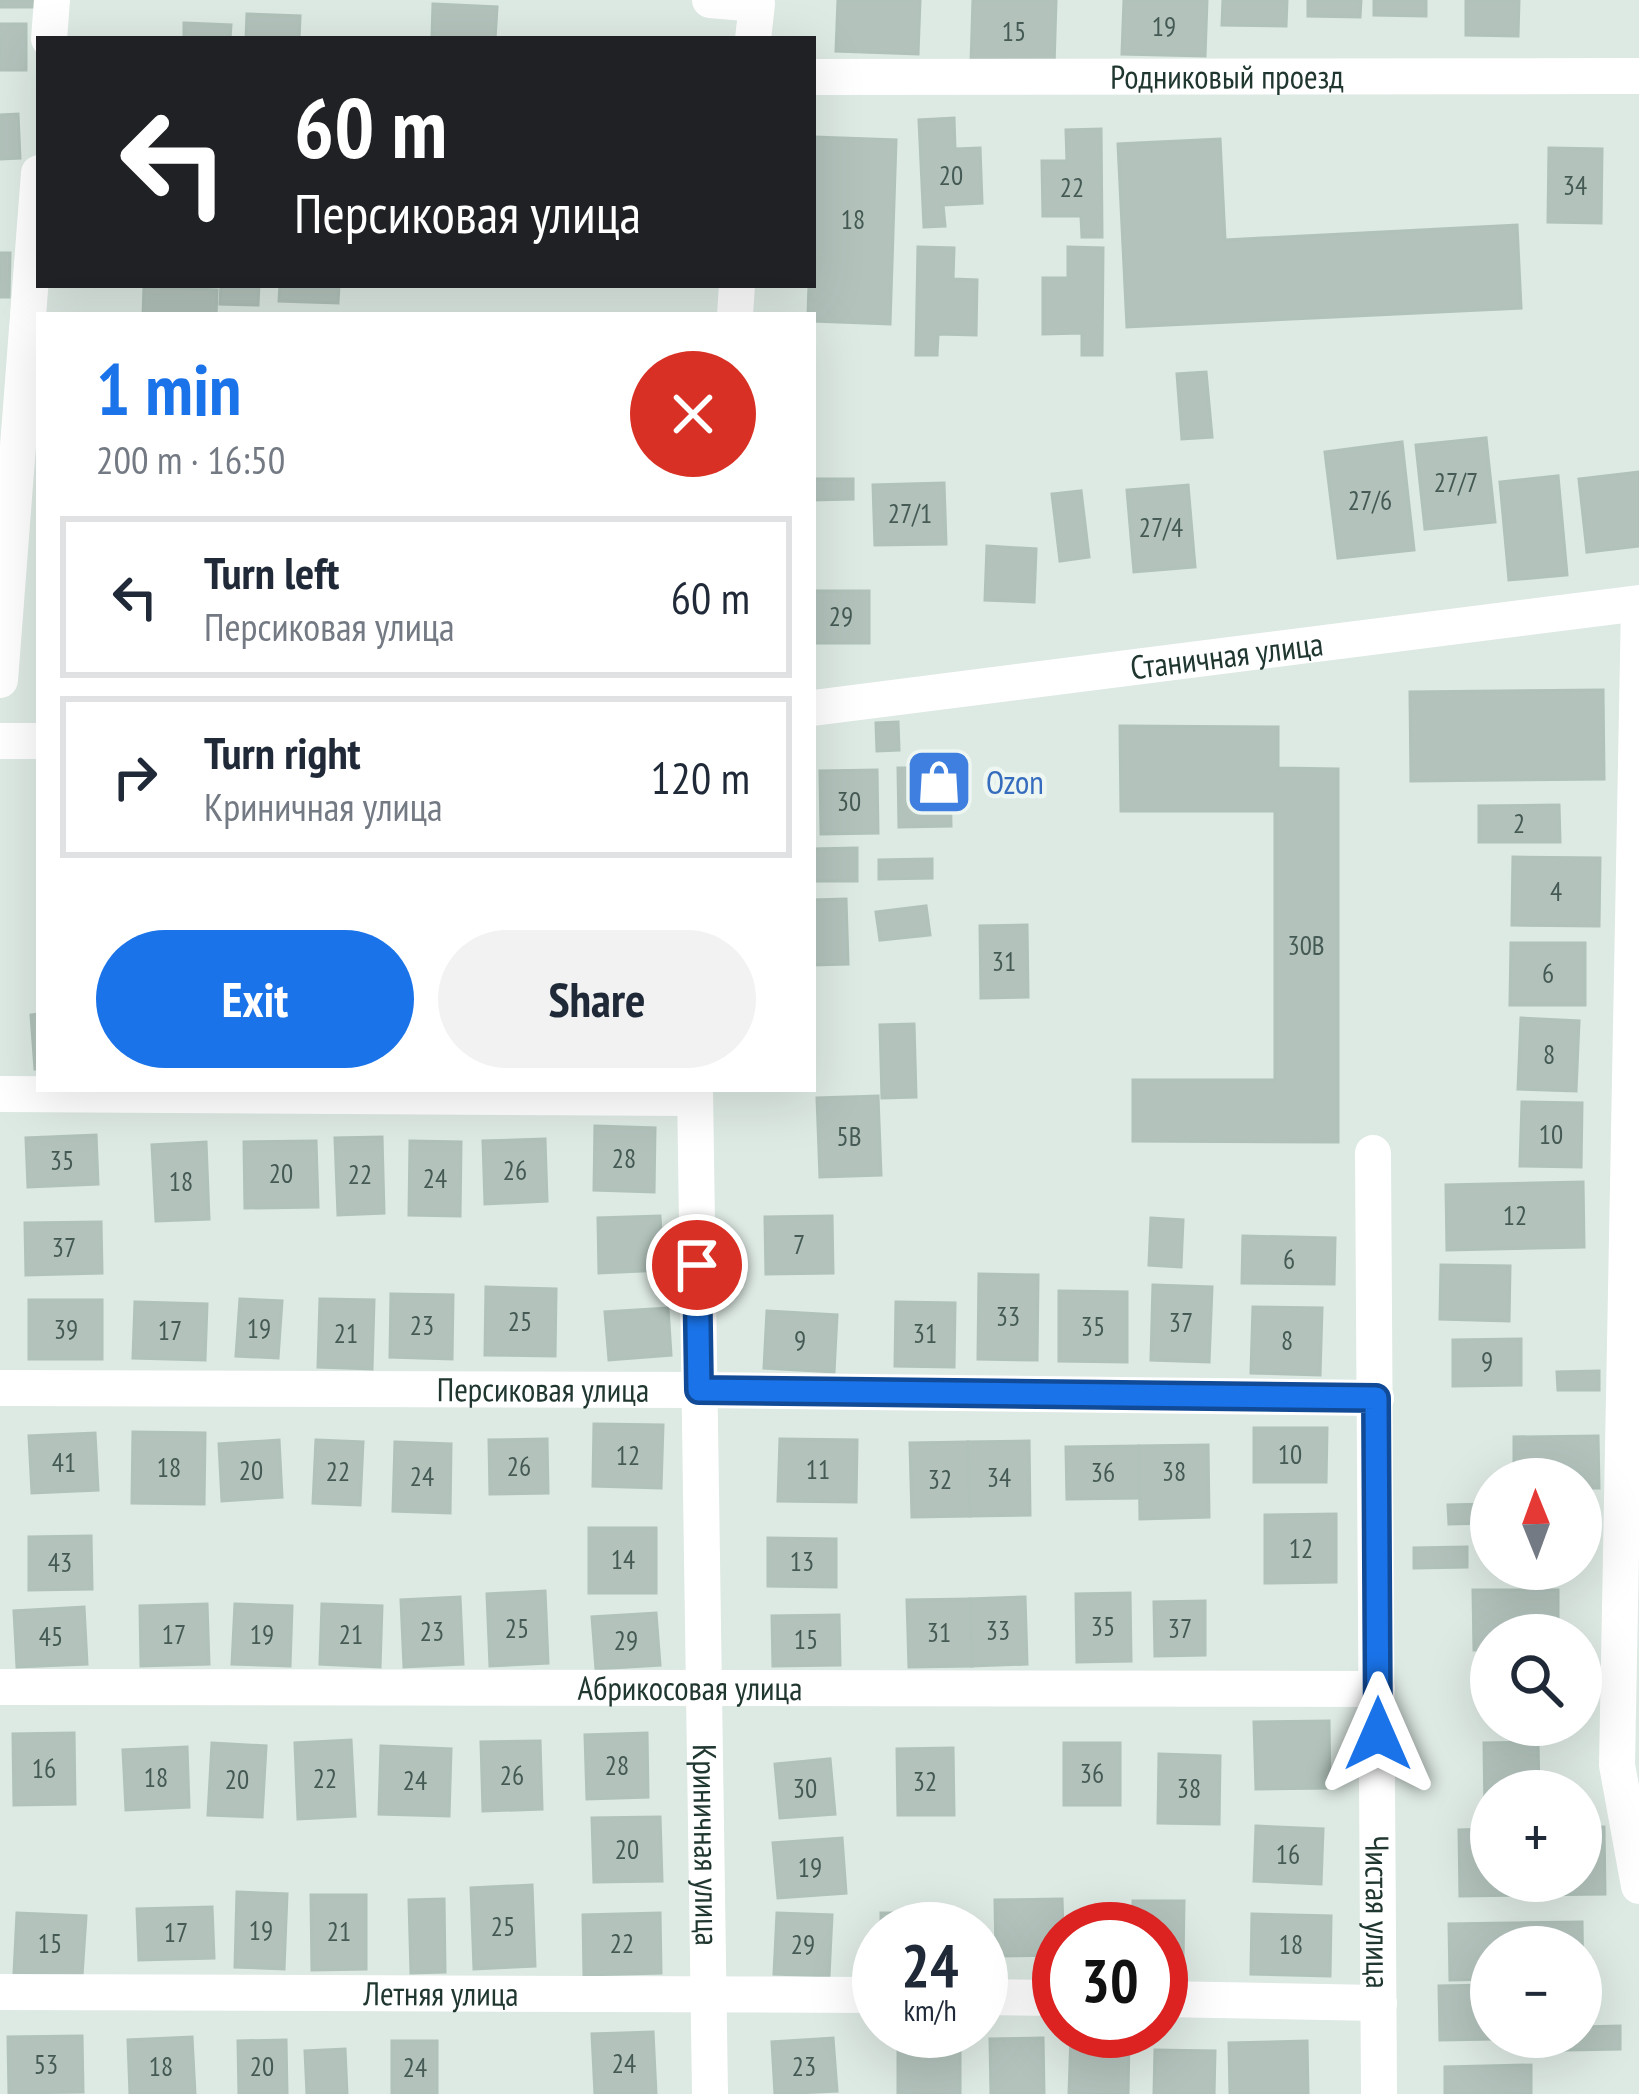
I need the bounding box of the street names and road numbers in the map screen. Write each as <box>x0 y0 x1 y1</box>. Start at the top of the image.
street label: Родниковый проезд <box>1110 54 1344 98</box>
street label: Станичная улица <box>1128 621 1326 688</box>
street label: Персиковая улица <box>437 1367 649 1411</box>
street label: Абрикосовая улица <box>578 1666 802 1709</box>
street label: Криничная улица <box>684 1744 730 1946</box>
street label: Чистая улица <box>1356 1835 1400 1989</box>
street label: Летняя улица <box>362 1971 519 2015</box>

